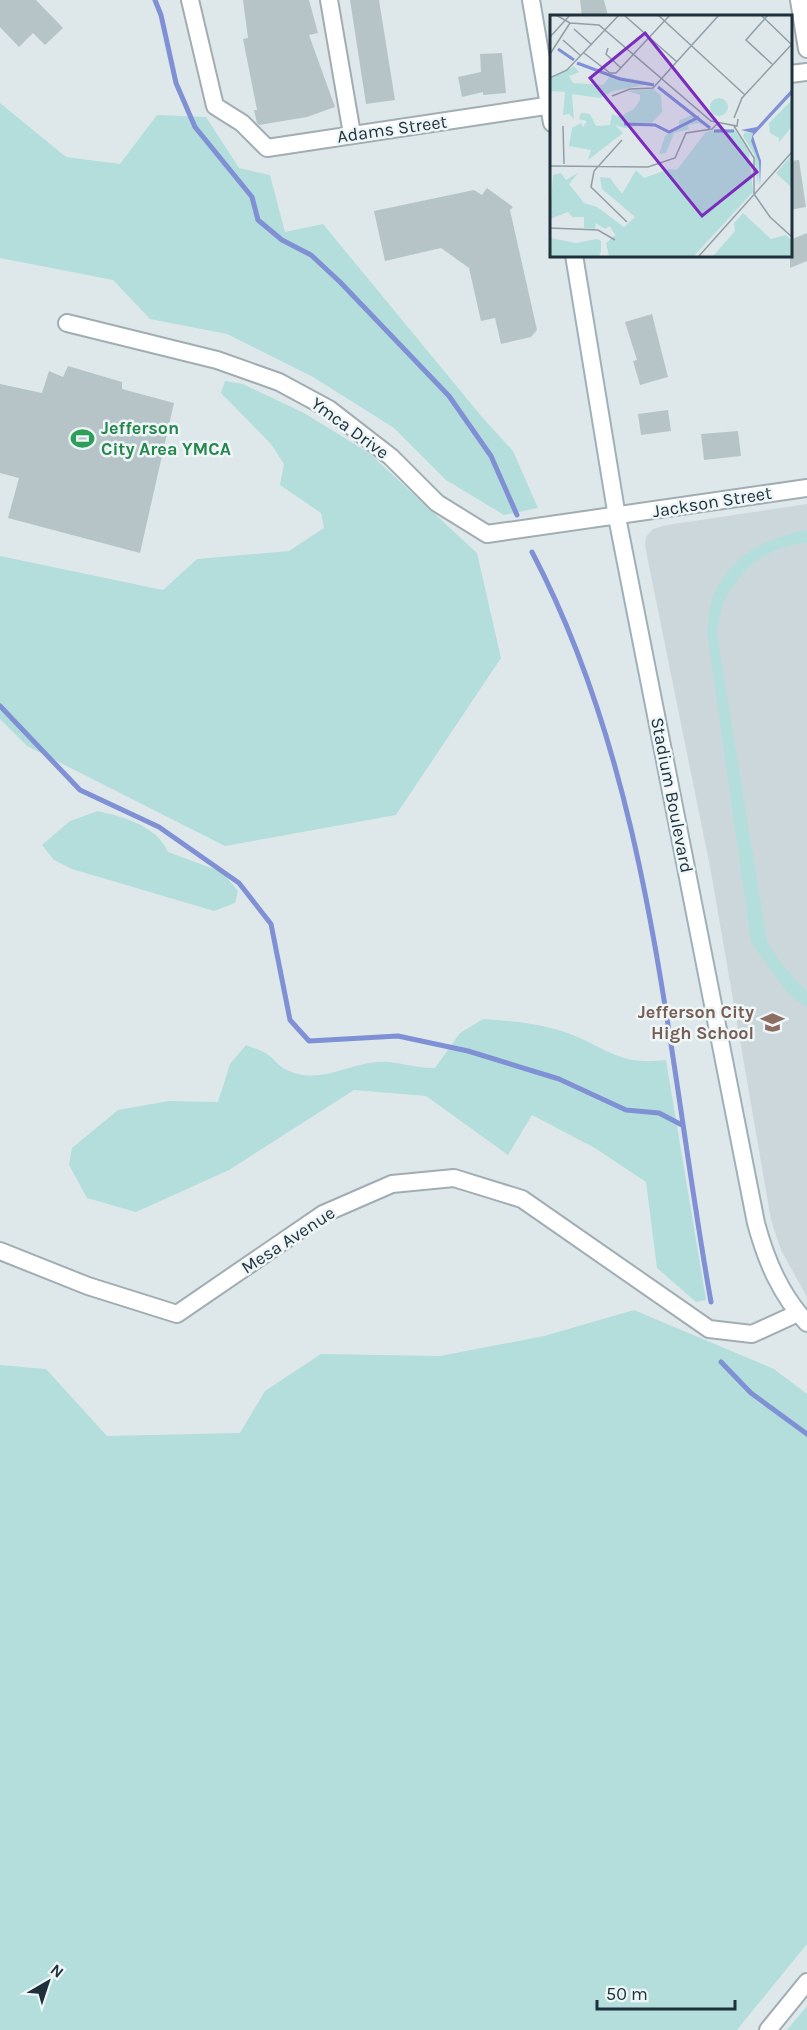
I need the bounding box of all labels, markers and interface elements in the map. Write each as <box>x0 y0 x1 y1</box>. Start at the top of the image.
inset map <box>550 15 792 256</box>
street label: Adams Street <box>336 110 449 148</box>
street label: Ymca Drive <box>307 392 393 464</box>
place label: Jefferson City Area YMCA <box>101 417 231 460</box>
sports icon: Jefferson City Area YMCA <box>70 425 96 451</box>
street label: Jackson Street <box>651 482 773 522</box>
street label: Stadium Boulevard <box>646 715 698 875</box>
place label: Jefferson City High School <box>638 1001 754 1044</box>
school or university icon: Jefferson City High School <box>759 1009 785 1035</box>
street label: Mesa Avenue <box>237 1202 339 1278</box>
north arrow <box>18 1952 78 2012</box>
text: N <box>47 1960 68 1982</box>
scale bar <box>597 1973 735 2011</box>
text: 50 m <box>606 1983 648 2005</box>

